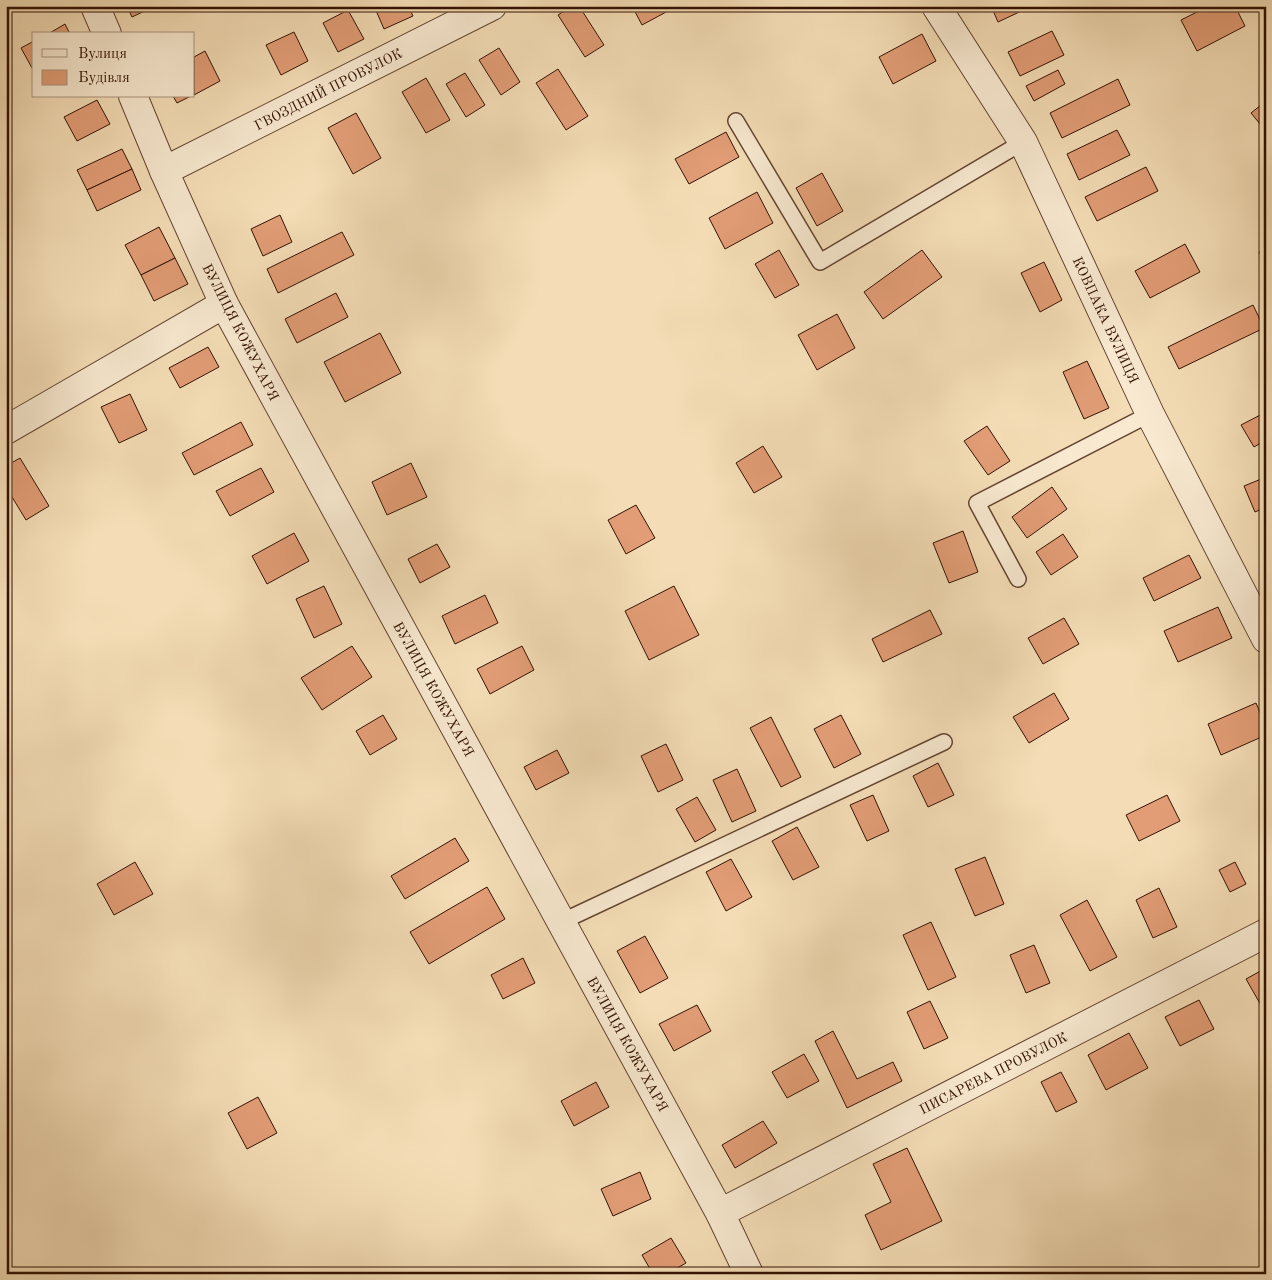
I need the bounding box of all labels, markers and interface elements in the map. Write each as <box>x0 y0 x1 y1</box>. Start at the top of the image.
legend <box>32 32 195 98</box>
street label: ГВОЗДНИЙ ПРОВУЛОК <box>250 43 405 133</box>
text: Вулиця <box>78 47 127 62</box>
text: Будівля <box>78 71 130 86</box>
street label: КОВПАКА ВУЛИЦЯ <box>1070 255 1141 386</box>
street label: ВУЛИЦЯ КОЖУХАРЯ <box>199 262 281 403</box>
street label: ВУЛИЦЯ КОЖУХАРЯ <box>390 620 476 759</box>
street label: ВУЛИЦЯ КОЖУХАРЯ <box>584 975 670 1114</box>
street label: ПИСАРЕВА ПРОВУЛОК <box>917 1030 1070 1117</box>

